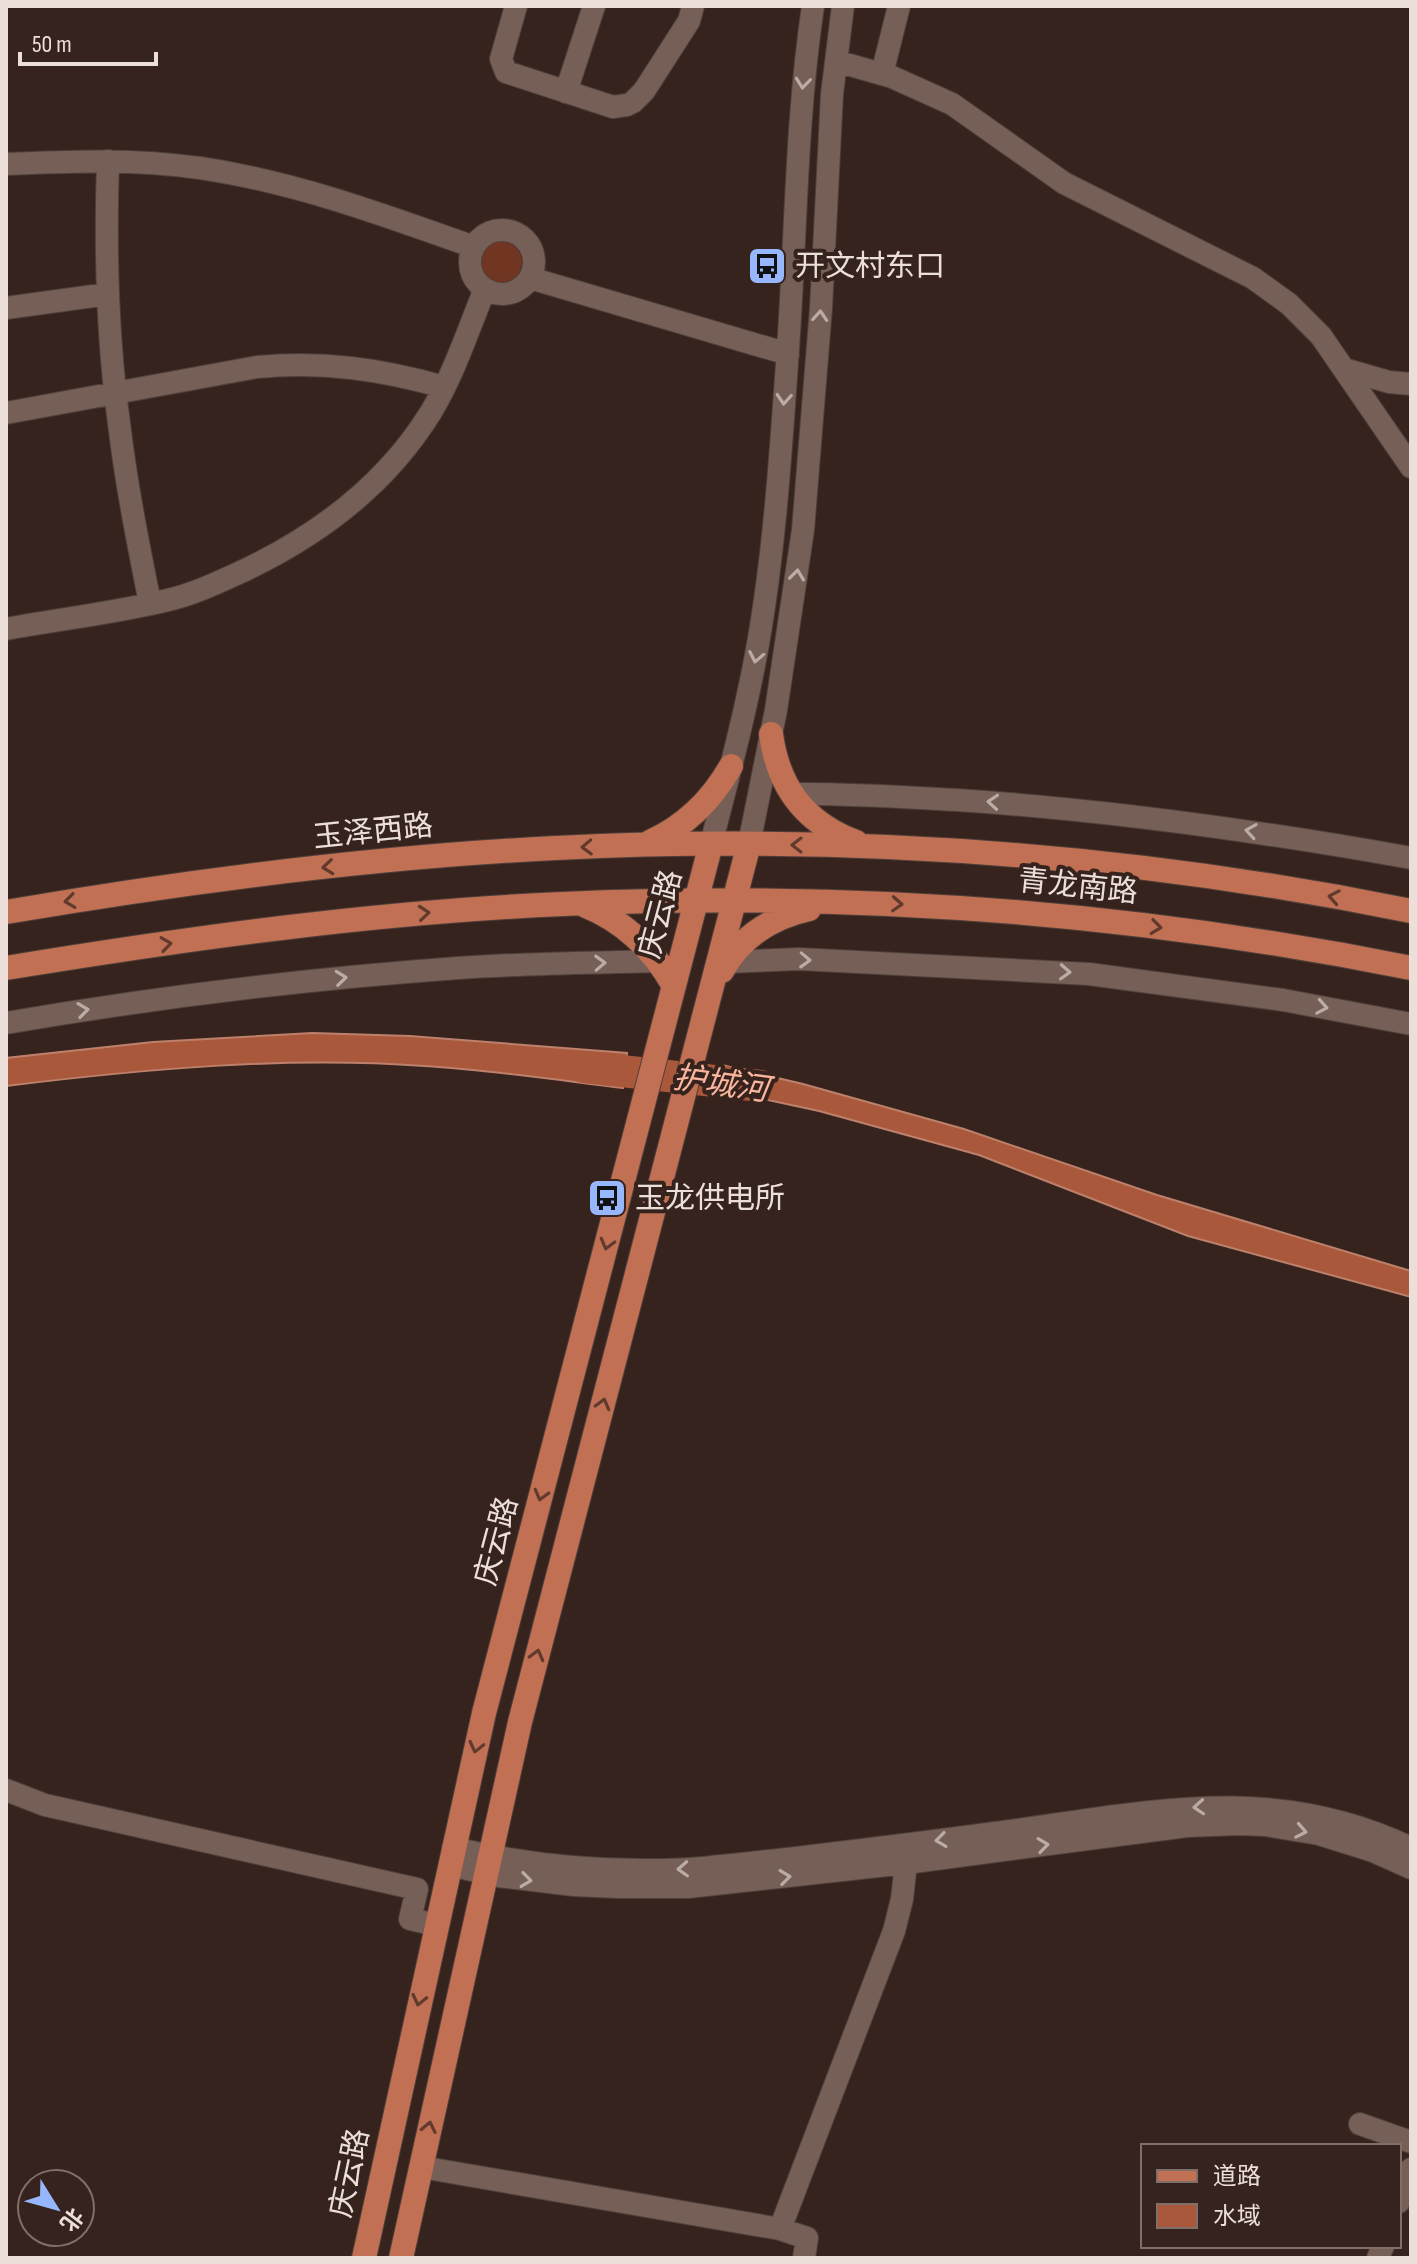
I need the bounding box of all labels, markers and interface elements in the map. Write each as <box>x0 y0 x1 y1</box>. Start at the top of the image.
scale bar <box>20 16 156 66</box>
text: 50 m <box>32 30 72 59</box>
one-way arrow <box>795 77 812 90</box>
bus stop icon: 开文村东口 <box>746 245 788 287</box>
place label: 开文村东口 <box>795 249 945 285</box>
one-way arrow <box>811 309 828 322</box>
one-way arrow <box>776 393 793 406</box>
one-way arrow <box>788 568 805 581</box>
one-way arrow <box>748 650 765 664</box>
one-way arrow <box>986 794 999 811</box>
street label: 玉泽西路 <box>312 808 435 856</box>
one-way arrow <box>1244 823 1258 840</box>
one-way arrow <box>790 836 803 854</box>
one-way arrow <box>580 838 593 855</box>
one-way arrow <box>321 858 335 875</box>
street label: 青龙南路 <box>1016 863 1139 911</box>
street label: 庆云路 <box>632 866 690 962</box>
one-way arrow <box>1327 890 1341 907</box>
one-way arrow <box>63 892 77 909</box>
one-way arrow <box>891 896 904 913</box>
one-way arrow <box>418 905 431 922</box>
one-way arrow <box>1149 918 1162 935</box>
one-way arrow <box>159 936 173 953</box>
one-way arrow <box>799 951 812 968</box>
one-way arrow <box>594 954 607 971</box>
one-way arrow <box>1059 964 1072 981</box>
one-way arrow <box>335 969 348 986</box>
one-way arrow <box>1316 998 1329 1015</box>
one-way arrow <box>76 1002 90 1019</box>
water label: 护城河 <box>671 1058 777 1111</box>
bus stop icon: 玉龙供电所 <box>586 1177 628 1219</box>
place label: 玉龙供电所 <box>635 1181 785 1217</box>
one-way arrow <box>600 1236 617 1250</box>
one-way arrow <box>594 1397 610 1411</box>
one-way arrow <box>534 1488 551 1502</box>
street label: 庆云路 <box>468 1493 526 1589</box>
one-way arrow <box>528 1649 544 1663</box>
one-way arrow <box>468 1739 485 1753</box>
one-way arrow <box>1192 1798 1205 1815</box>
one-way arrow <box>1294 1822 1308 1839</box>
one-way arrow <box>935 1831 948 1848</box>
one-way arrow <box>1037 1836 1050 1853</box>
one-way arrow <box>676 1860 689 1877</box>
one-way arrow <box>779 1868 792 1885</box>
one-way arrow <box>520 1871 533 1888</box>
one-way arrow <box>411 1993 428 2007</box>
one-way arrow <box>420 2121 437 2134</box>
street label: 庆云路 <box>323 2125 377 2221</box>
legend <box>1141 2144 1401 2248</box>
text: 道路 <box>1213 2162 1261 2191</box>
north arrow <box>16 2168 96 2248</box>
text: 北 <box>53 2202 88 2236</box>
text: 水域 <box>1213 2202 1261 2231</box>

